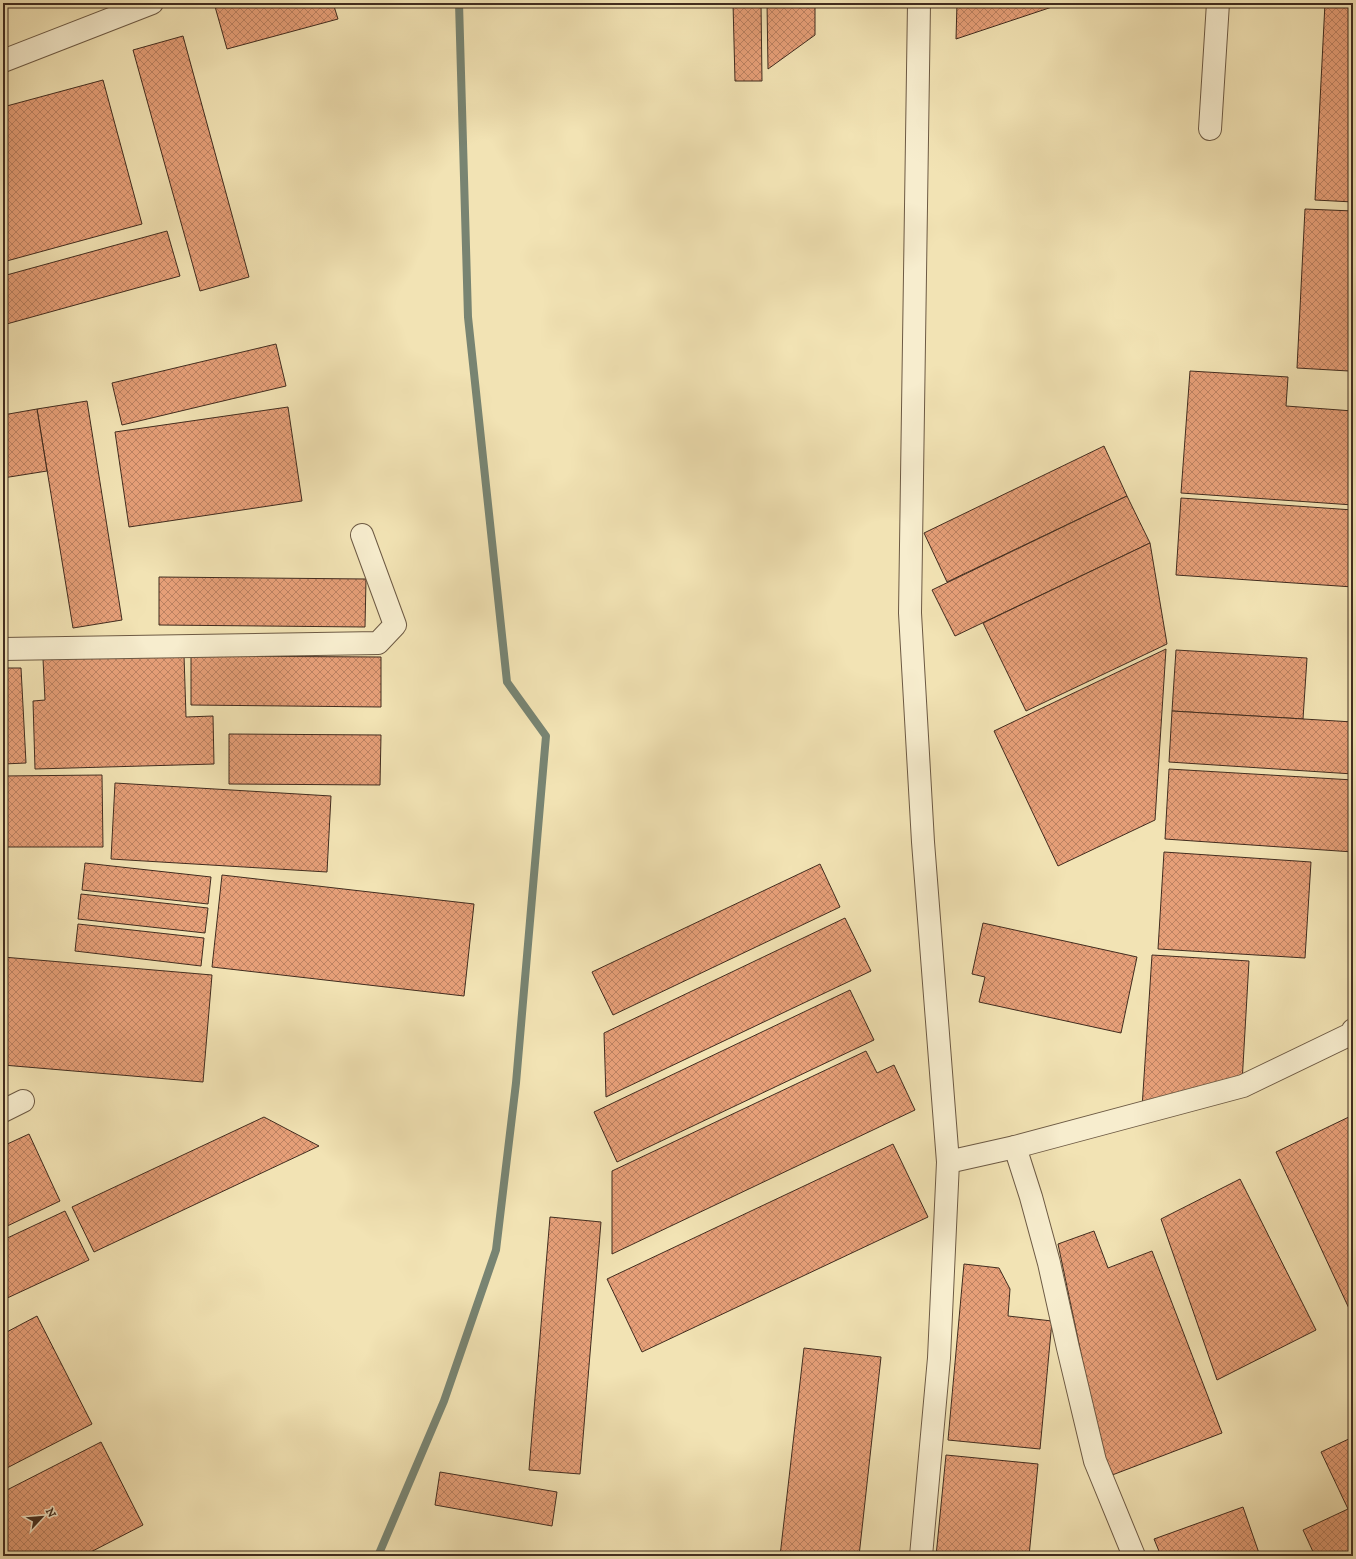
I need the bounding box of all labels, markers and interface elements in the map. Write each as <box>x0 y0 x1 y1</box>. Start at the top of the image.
north arrow <box>22 1497 62 1537</box>
text: N <box>42 1506 58 1520</box>

